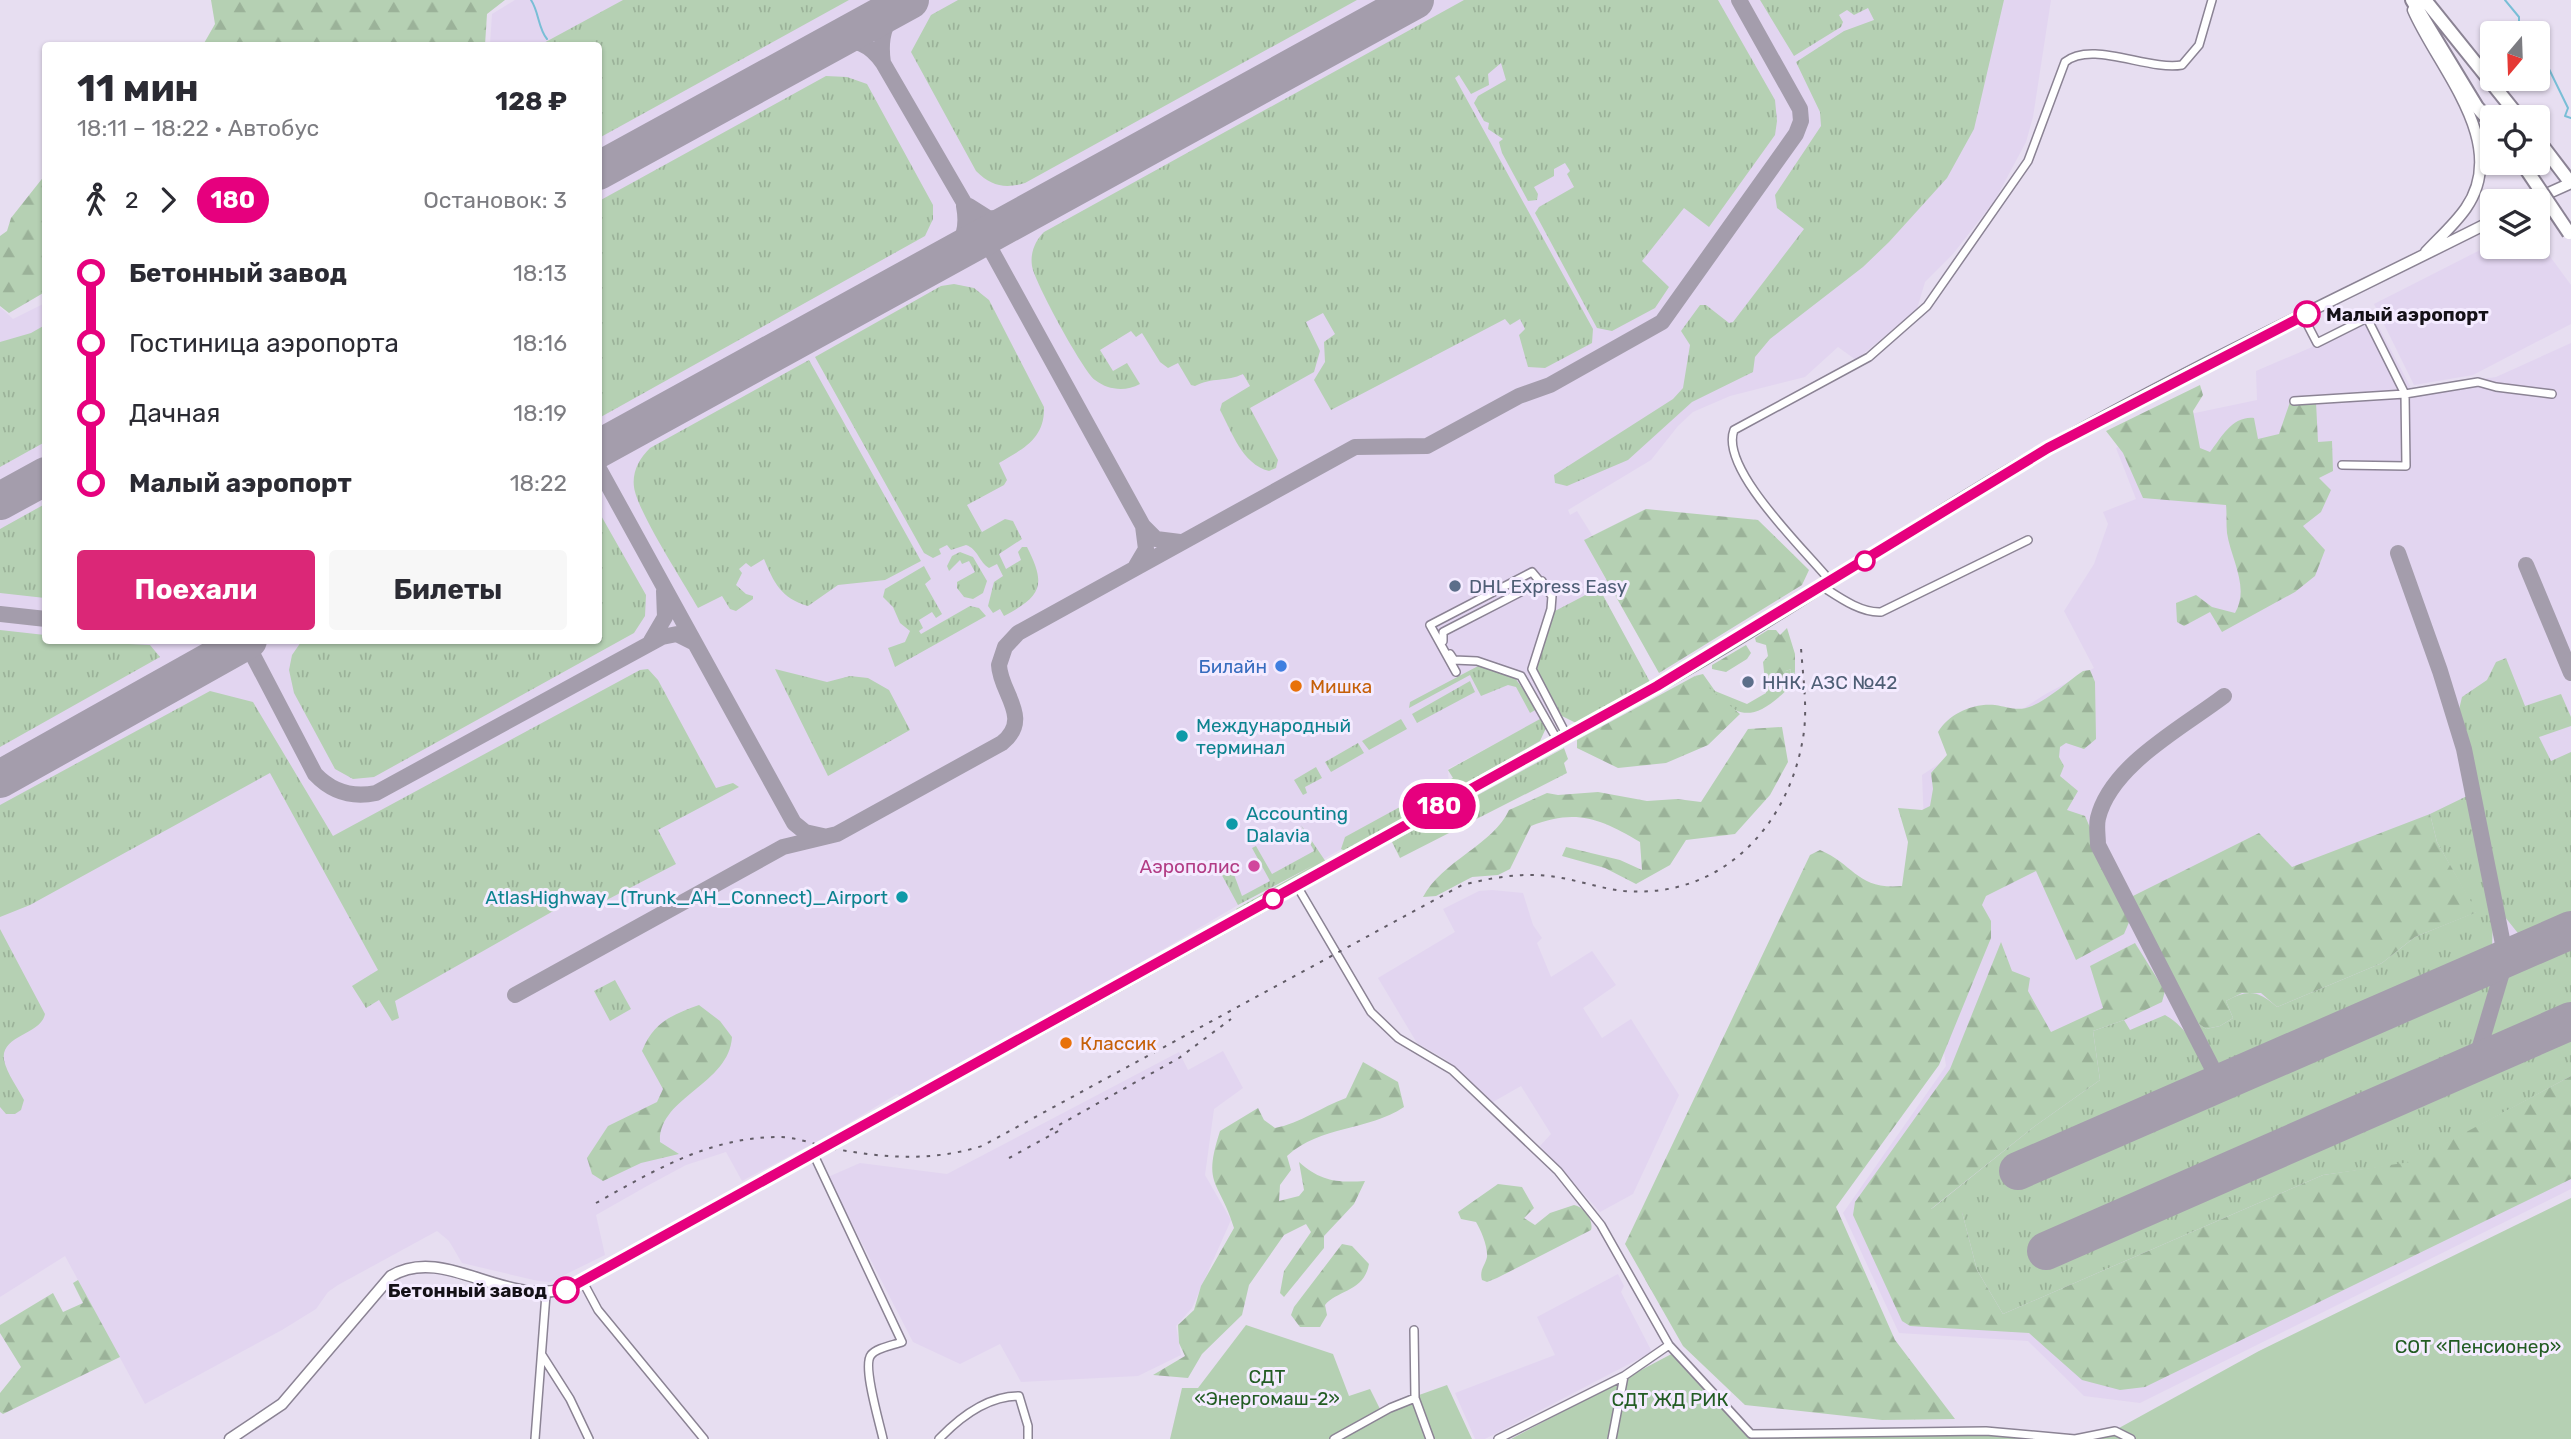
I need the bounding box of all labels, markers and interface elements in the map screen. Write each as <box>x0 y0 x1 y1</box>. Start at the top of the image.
north arrow <box>2480 21 2550 91</box>
map controls <box>2480 21 2550 259</box>
text: 11 мин <box>77 65 199 111</box>
text: 128 ₽ <box>495 86 567 117</box>
button: locate <box>2480 105 2550 175</box>
text: 18:11 – 18:22 · Автобус <box>77 114 319 142</box>
icon: walk <box>77 181 115 219</box>
icon: forward <box>149 181 187 219</box>
text: 2 <box>125 186 139 214</box>
text: 180 <box>211 186 255 214</box>
text: Остановок: 3 <box>423 186 567 214</box>
button: layers <box>2480 189 2550 259</box>
text: Бетонный завод <box>129 258 347 289</box>
text: 18:13 <box>513 259 567 287</box>
marker: Малый аэропорт <box>2294 301 2320 327</box>
place label: Малый аэропорт <box>2326 303 2489 326</box>
text: Гостиница аэропорта <box>129 328 399 359</box>
text: 18:16 <box>513 329 567 357</box>
text: Дачная <box>129 398 220 429</box>
text: 18:19 <box>513 399 567 427</box>
text: Малый аэропорт <box>129 468 352 499</box>
text: 18:22 <box>510 469 567 497</box>
button: Поехали <box>77 550 315 630</box>
button: Билеты <box>329 550 567 630</box>
unlabelled marker <box>1855 551 1875 571</box>
place label: DHL Express Easy <box>1469 575 1627 598</box>
marker: DHL Express Easy <box>1447 578 1463 594</box>
place label: Билайн <box>1199 655 1267 678</box>
marker: Билайн <box>1273 658 1289 674</box>
place label: ННК, АЗС №42 <box>1762 671 1897 694</box>
marker: ННК, АЗС №42 <box>1740 674 1756 690</box>
place label: Мишка <box>1310 675 1372 698</box>
marker: Мишка <box>1288 678 1304 694</box>
place label: Международный терминал <box>1196 714 1351 759</box>
marker: Международный терминал <box>1174 728 1190 744</box>
line badge: 180 <box>1399 783 1479 829</box>
text: 180 <box>1417 792 1461 820</box>
place label: Accounting Dalavia <box>1246 802 1348 847</box>
marker: Accounting Dalavia <box>1224 816 1240 832</box>
place label: Аэрополис <box>1139 855 1240 878</box>
marker: Аэрополис <box>1246 858 1262 874</box>
place label: AtlasHighway_(Trunk_AH_Connect)_Airport <box>485 886 889 909</box>
marker: AtlasHighway_(Trunk_AH_Connect)_Airport <box>894 889 910 905</box>
unlabelled marker <box>1263 889 1283 909</box>
place label: Классик <box>1080 1032 1156 1055</box>
marker: Классик <box>1058 1035 1074 1051</box>
marker: Бетонный завод <box>553 1277 579 1303</box>
place label: Бетонный завод <box>388 1279 548 1302</box>
park label: СОТ «Пенсионер» <box>2395 1335 2561 1358</box>
park label: СДТ «Энергомаш-2» <box>1194 1365 1340 1410</box>
park label: СДТ ЖД РИК <box>1611 1388 1729 1411</box>

